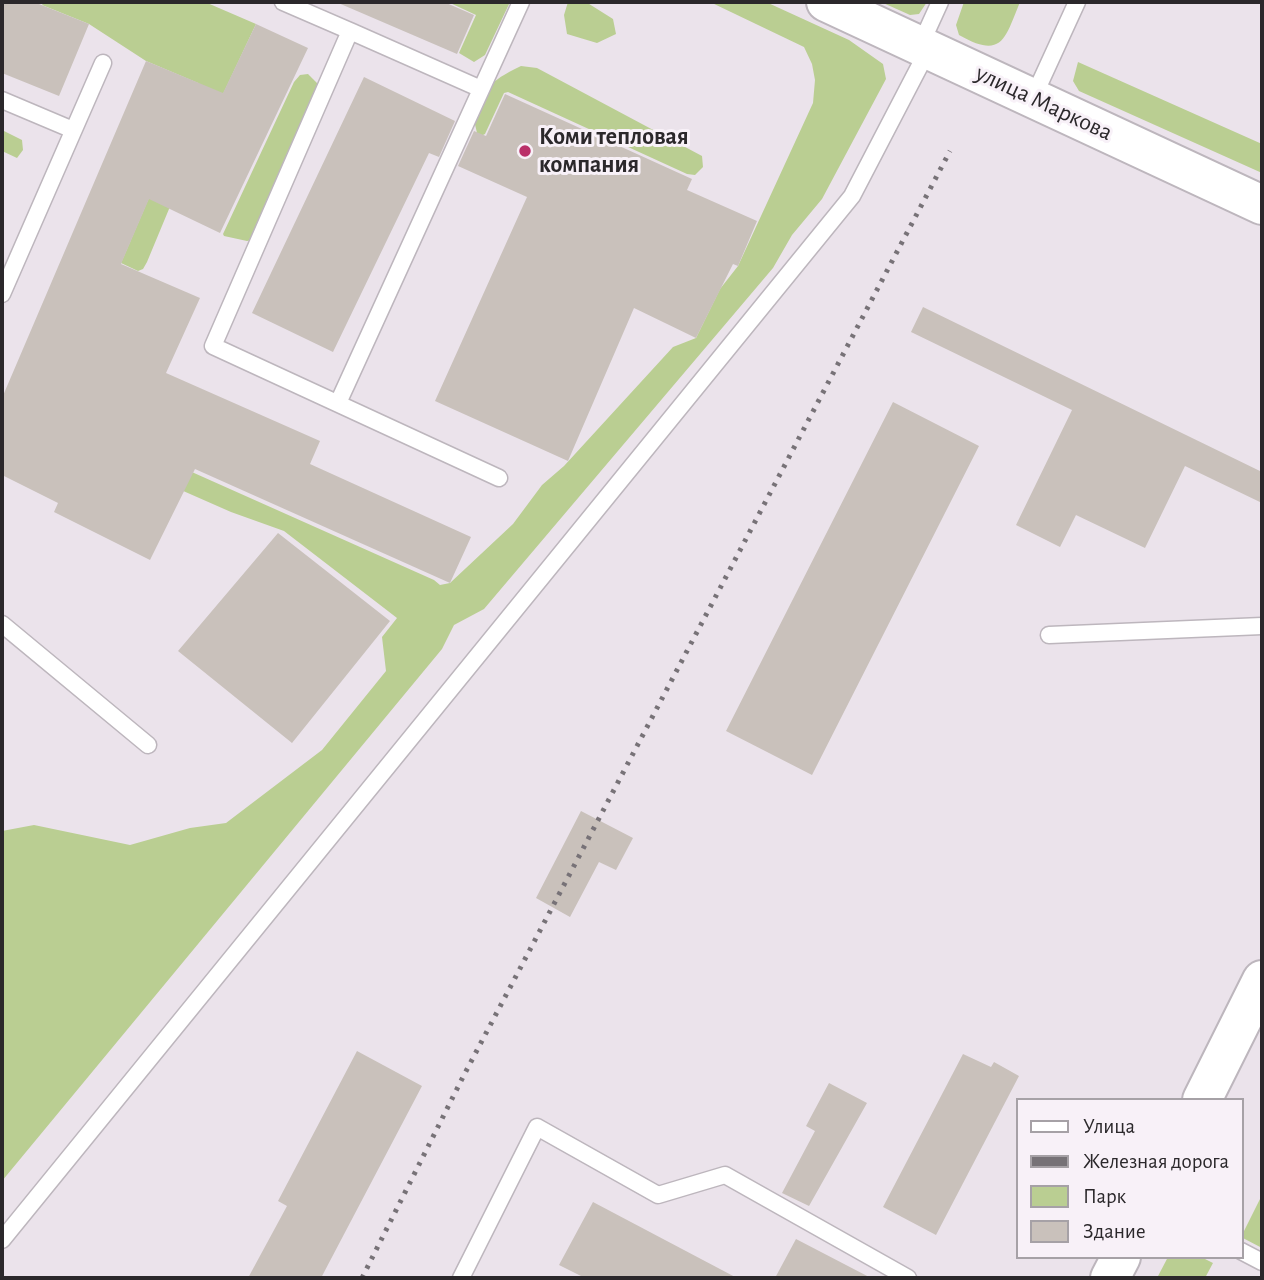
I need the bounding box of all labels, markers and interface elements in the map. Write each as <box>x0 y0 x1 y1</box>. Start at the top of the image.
street label: улица Маркова <box>971 59 1117 147</box>
place label: Коми тепловая компания <box>539 123 689 179</box>
marker: Коми тепловая компания <box>517 143 533 159</box>
legend <box>1016 1098 1243 1259</box>
text: Улица <box>1083 1116 1135 1137</box>
text: Железная дорога <box>1083 1151 1229 1172</box>
text: Парк <box>1083 1186 1126 1207</box>
text: Здание <box>1083 1221 1146 1242</box>

